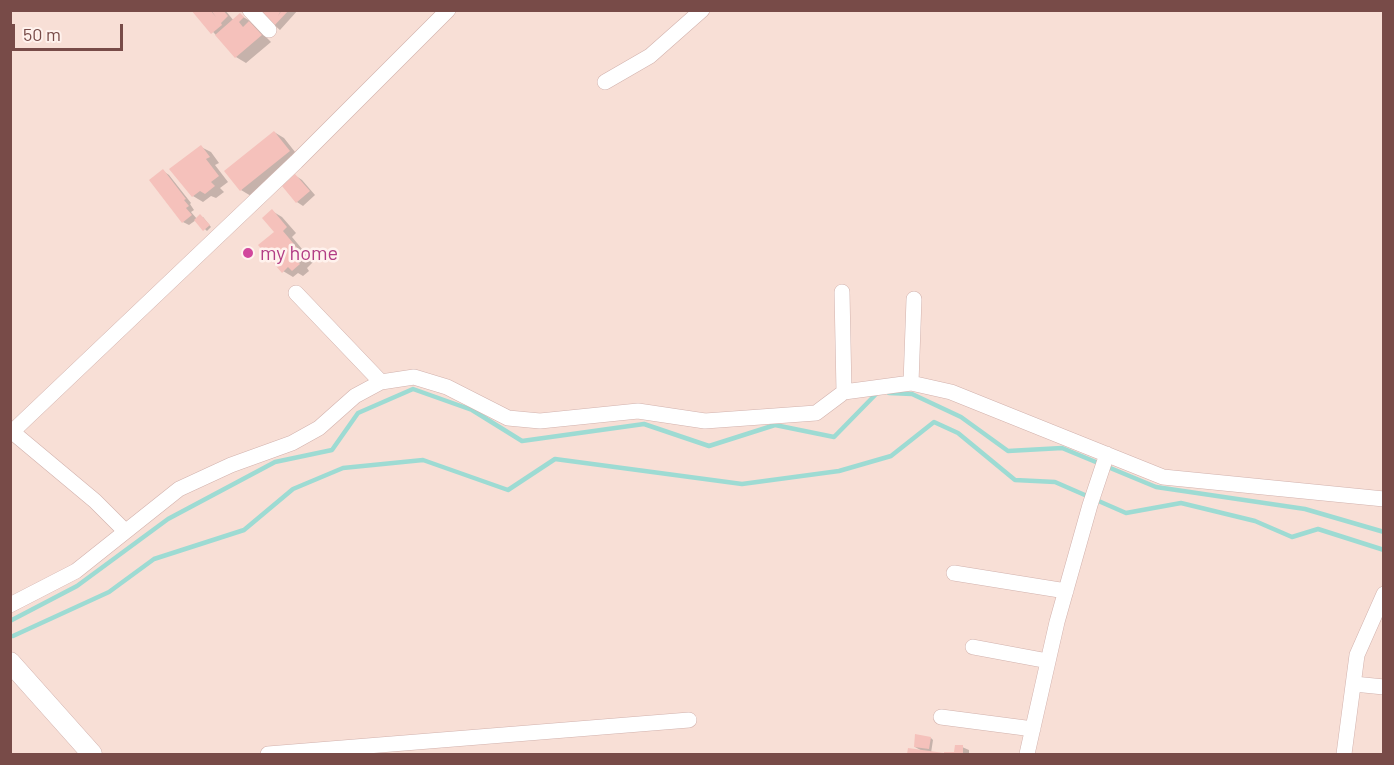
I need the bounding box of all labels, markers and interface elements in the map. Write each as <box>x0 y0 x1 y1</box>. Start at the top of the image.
scale bar <box>15 12 126 50</box>
text: 50 m <box>23 23 61 45</box>
place label: my home <box>260 241 338 265</box>
marker: my home <box>241 246 255 260</box>

